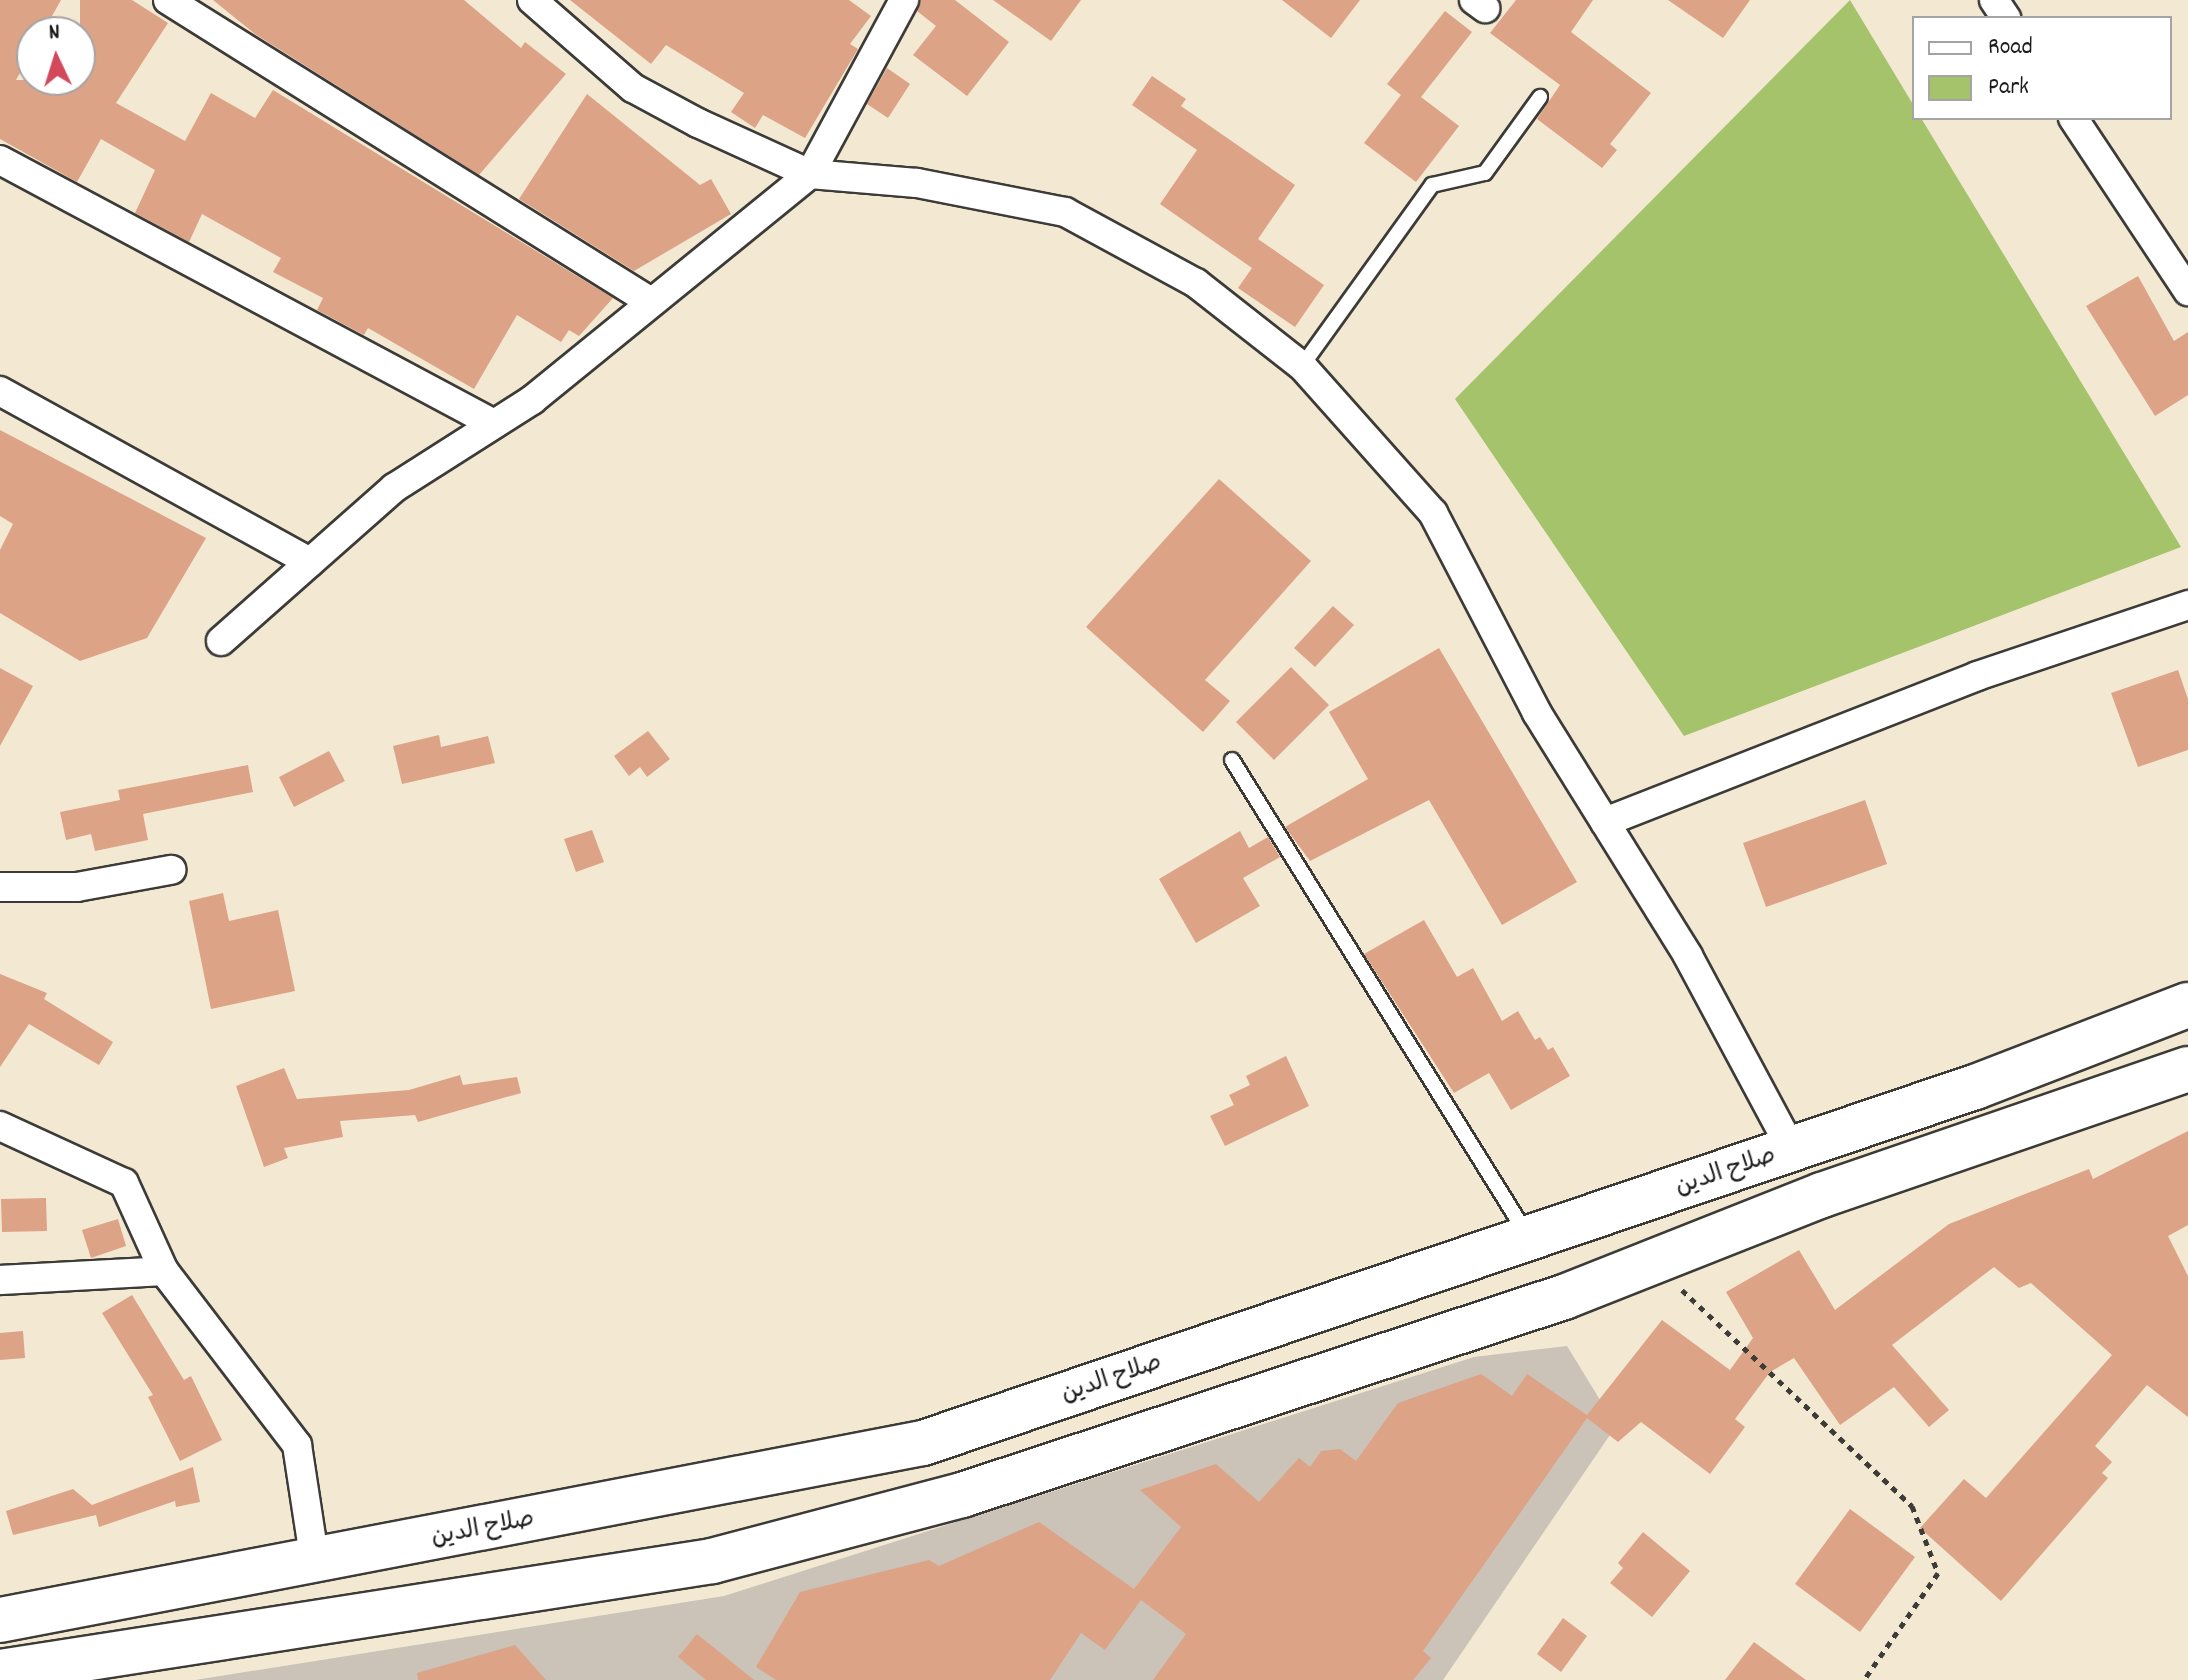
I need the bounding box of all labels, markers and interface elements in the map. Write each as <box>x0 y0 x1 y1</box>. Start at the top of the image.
north arrow <box>16 16 96 96</box>
legend <box>1912 16 2172 120</box>
text: N <box>48 18 61 49</box>
text: Road <box>1988 31 2033 65</box>
text: Park <box>1988 71 2029 105</box>
street label: صلاح الدين <box>1672 1142 1780 1204</box>
street label: صلاح الدين <box>1058 1349 1166 1411</box>
street label: صلاح الدين <box>429 1506 537 1554</box>

